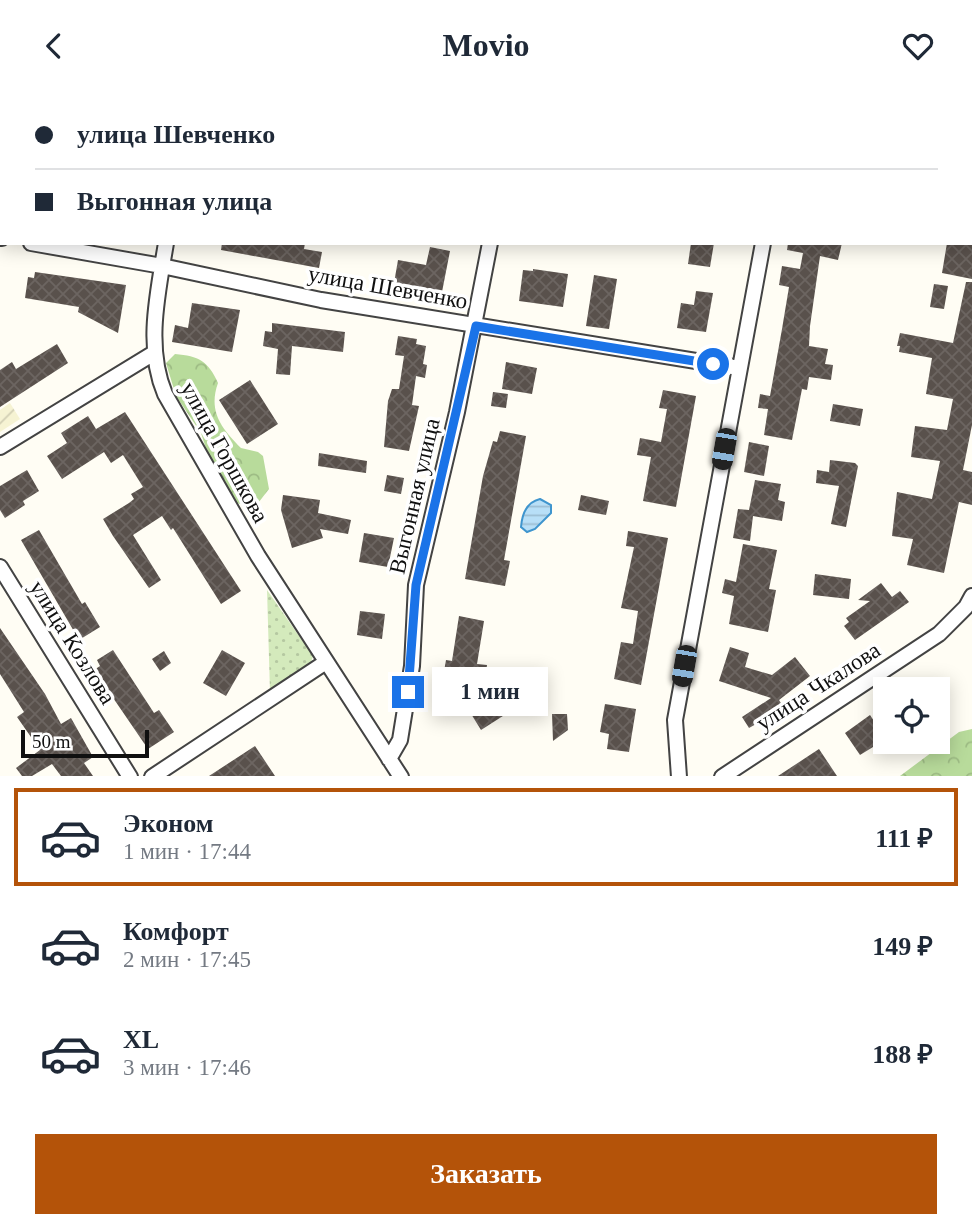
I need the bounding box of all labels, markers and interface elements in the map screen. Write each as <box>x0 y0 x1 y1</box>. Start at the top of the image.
icon: back <box>35 27 73 65</box>
text: Movio <box>442 27 530 63</box>
icon: heart <box>899 27 937 65</box>
text: улица Шевченко <box>77 120 275 149</box>
text: Выгонная улица <box>77 187 272 216</box>
street label: улица Шевченко <box>306 261 470 314</box>
route start <box>697 348 729 380</box>
street label: улица Горшкова <box>176 378 274 527</box>
street label: Выгонная улица <box>384 416 445 576</box>
car <box>711 426 738 472</box>
street label: улица Козлова <box>25 576 121 709</box>
street label: улица Чкалова <box>752 637 885 736</box>
car <box>671 643 698 689</box>
callout: 1 мин <box>432 667 548 717</box>
route end <box>392 676 424 708</box>
map controls <box>873 677 950 754</box>
button: locate <box>873 677 950 754</box>
text: 1 мин <box>460 679 520 704</box>
scale bar <box>21 727 149 759</box>
text: 50 m <box>32 731 71 752</box>
icon: car <box>39 806 102 869</box>
text: Эконом <box>123 809 213 838</box>
text: 111 ₽ <box>875 824 933 853</box>
text: 1 мин · 17:44 <box>123 839 251 864</box>
icon: car <box>39 914 102 977</box>
text: Комфорт <box>123 917 229 946</box>
text: 149 ₽ <box>872 932 933 961</box>
text: 2 мин · 17:45 <box>123 947 251 972</box>
icon: car <box>39 1022 102 1085</box>
text: XL <box>123 1025 159 1054</box>
text: 188 ₽ <box>872 1040 933 1069</box>
text: 3 мин · 17:46 <box>123 1055 251 1080</box>
button: Заказать <box>35 1134 937 1214</box>

